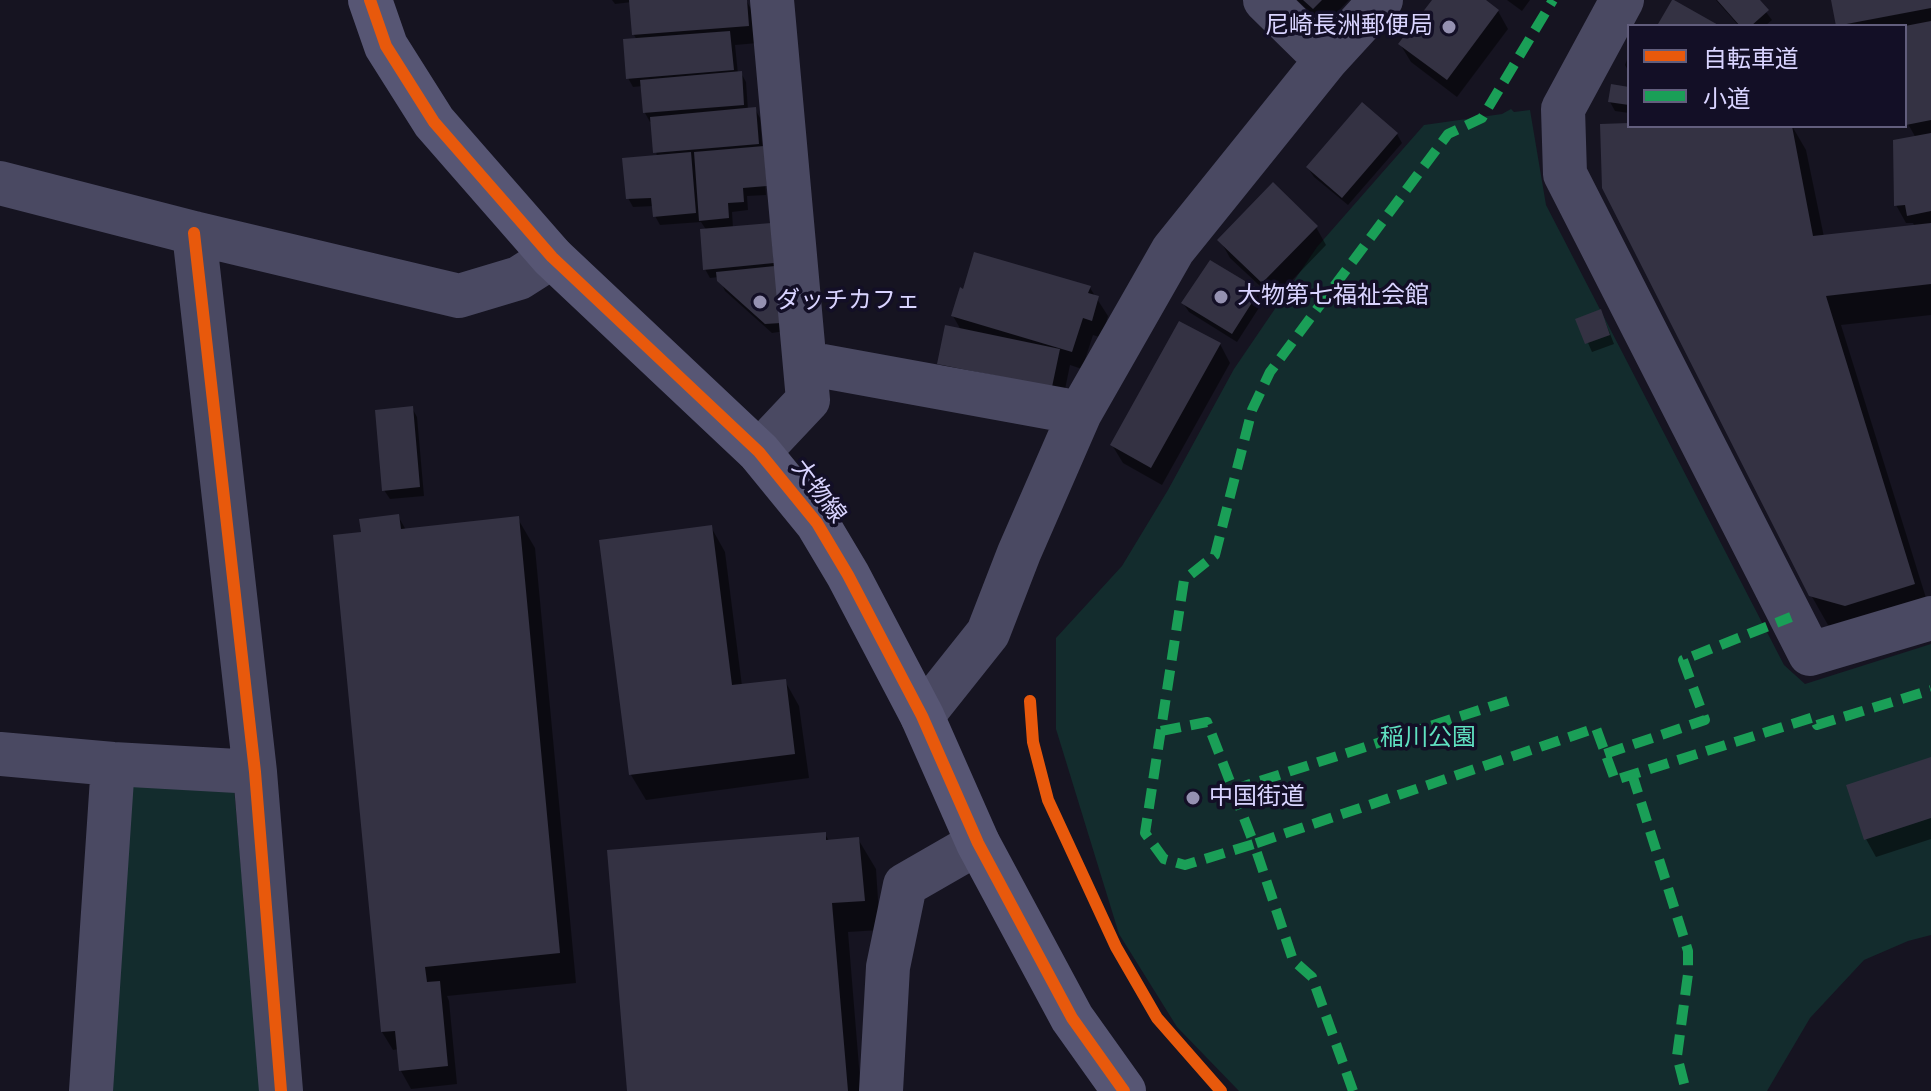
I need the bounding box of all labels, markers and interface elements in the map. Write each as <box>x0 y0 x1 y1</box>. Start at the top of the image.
place label: 尼崎長洲郵便局 <box>1265 13 1433 41</box>
marker: 尼崎長洲郵便局 <box>1440 18 1458 36</box>
legend <box>1627 24 1907 128</box>
text: 自転車道 <box>1703 45 1799 74</box>
text: 小道 <box>1703 85 1751 114</box>
place label: 大物第七福祉会館 <box>1237 283 1429 311</box>
place label: ダッチカフェ <box>776 288 920 316</box>
marker: 大物第七福祉会館 <box>1212 288 1230 306</box>
marker: ダッチカフェ <box>751 293 769 311</box>
street label: 大物線 <box>785 455 851 529</box>
park label: 稲川公園 <box>1380 725 1476 753</box>
place label: 中国街道 <box>1209 784 1305 812</box>
marker: 中国街道 <box>1184 789 1202 807</box>

